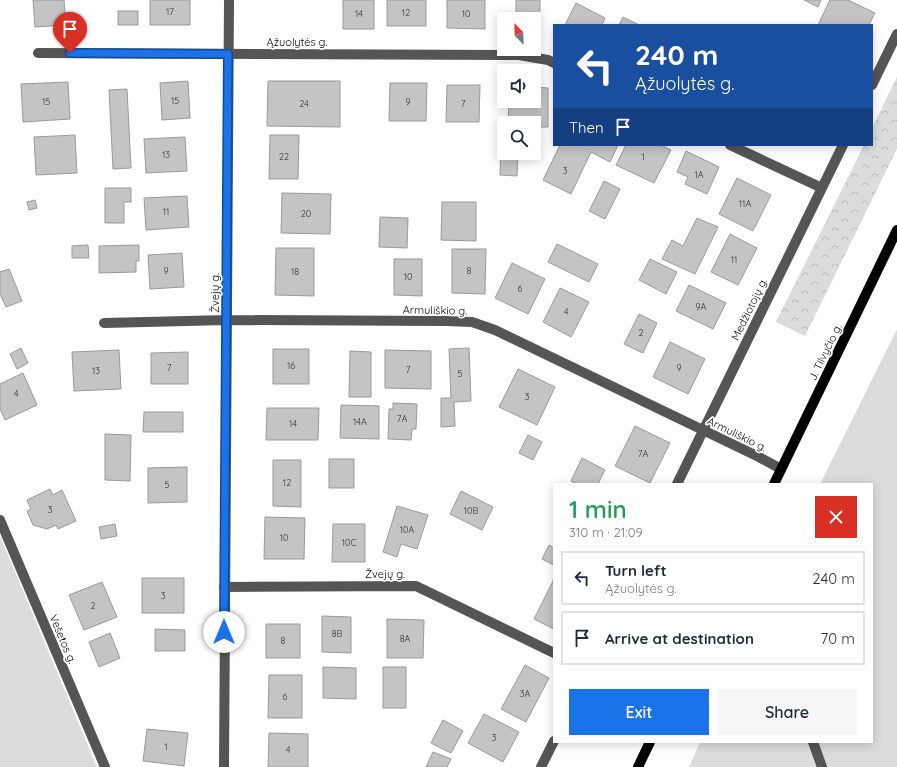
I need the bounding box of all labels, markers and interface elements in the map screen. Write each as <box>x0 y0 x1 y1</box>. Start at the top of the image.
house number: 17 <box>166 6 174 17</box>
house number: 12 <box>402 7 410 18</box>
house number: 14 <box>355 8 363 19</box>
house number: 10 <box>462 8 470 19</box>
pin <box>53 12 87 53</box>
north arrow <box>497 12 541 56</box>
map controls <box>497 12 541 160</box>
icon: arrive <box>59 18 81 40</box>
street label: Ąžuolytės g. <box>267 35 327 49</box>
text: 240 m <box>635 37 718 72</box>
icon: left <box>569 40 621 92</box>
button: sound <box>497 64 541 108</box>
text: Ąžuolytės g. <box>635 72 735 95</box>
house number: 15 <box>171 95 179 106</box>
house number: 15 <box>42 96 50 107</box>
house number: 9 <box>405 96 411 107</box>
house number: 24 <box>299 98 309 109</box>
house number: 7 <box>461 98 466 109</box>
button: search <box>497 116 541 160</box>
icon: arrive <box>612 116 634 138</box>
text: Then <box>569 118 604 137</box>
house number: 13 <box>162 149 170 160</box>
house number: 22 <box>279 151 289 162</box>
house number: 1 <box>641 151 645 162</box>
house number: 3 <box>563 165 568 176</box>
house number: 1A <box>694 169 704 180</box>
house number: 11A <box>739 198 751 209</box>
house number: 11 <box>163 206 169 217</box>
house number: 20 <box>301 208 311 219</box>
house number: 11 <box>731 254 737 265</box>
house number: 9 <box>163 265 169 276</box>
house number: 8 <box>467 265 472 276</box>
house number: 18 <box>291 266 299 277</box>
house number: 10 <box>404 271 412 282</box>
street label: Žvejų g. <box>208 273 222 313</box>
street label: Medžiotojų g. <box>728 276 770 342</box>
house number: 6 <box>518 283 523 294</box>
house number: 9A <box>696 301 707 312</box>
street label: Armuliškio g. <box>403 302 467 318</box>
house number: 4 <box>564 306 569 317</box>
street label: J. Tilvyčio g. <box>805 321 845 383</box>
house number: 2 <box>639 327 644 338</box>
house number: 16 <box>287 360 295 371</box>
house number: 7 <box>167 362 172 373</box>
house number: 9 <box>676 362 682 373</box>
house number: 7 <box>406 364 411 375</box>
house number: 13 <box>92 365 100 376</box>
house number: 5 <box>458 368 463 379</box>
house number: 4 <box>14 388 19 399</box>
house number: 3 <box>525 391 530 402</box>
house number: 7A <box>397 413 407 424</box>
street label: Armuliškio g. <box>705 414 769 454</box>
house number: 14A <box>353 416 367 427</box>
house number: 14 <box>289 418 297 429</box>
house number: 7A <box>638 448 648 459</box>
house number: 12 <box>283 477 291 488</box>
house number: 5 <box>165 479 170 490</box>
text: 1 min <box>569 494 627 524</box>
button: close <box>815 496 857 538</box>
house number: 3 <box>48 504 53 515</box>
house number: 10B <box>464 505 478 516</box>
house number: 10A <box>400 524 414 535</box>
text: 310 m · 21:09 <box>569 524 643 540</box>
house number: 10 <box>280 532 288 543</box>
house number: 10C <box>342 537 356 548</box>
text: Turn left <box>605 561 667 580</box>
street label: Žvejų g. <box>365 567 405 581</box>
icon: left <box>571 567 593 589</box>
text: 240 m <box>812 569 855 588</box>
text: Ąžuolytės g. <box>605 580 677 596</box>
house number: 3 <box>161 590 166 601</box>
house number: 2 <box>91 600 96 611</box>
position arrow <box>203 611 245 653</box>
street label: Vešetos g. <box>46 612 80 666</box>
icon: arrive <box>571 627 593 649</box>
house number: 8B <box>332 628 342 639</box>
text: Arrive at destination <box>605 629 754 648</box>
text: 70 m <box>821 629 855 648</box>
house number: 8A <box>400 633 411 644</box>
house number: 8 <box>281 635 286 646</box>
house number: 3A <box>520 688 530 699</box>
button: Exit <box>569 689 709 735</box>
button: Share <box>717 689 857 735</box>
house number: 6 <box>283 691 288 702</box>
house number: 3 <box>492 732 497 743</box>
house number: 1 <box>164 741 168 752</box>
house number: 4 <box>286 744 291 755</box>

